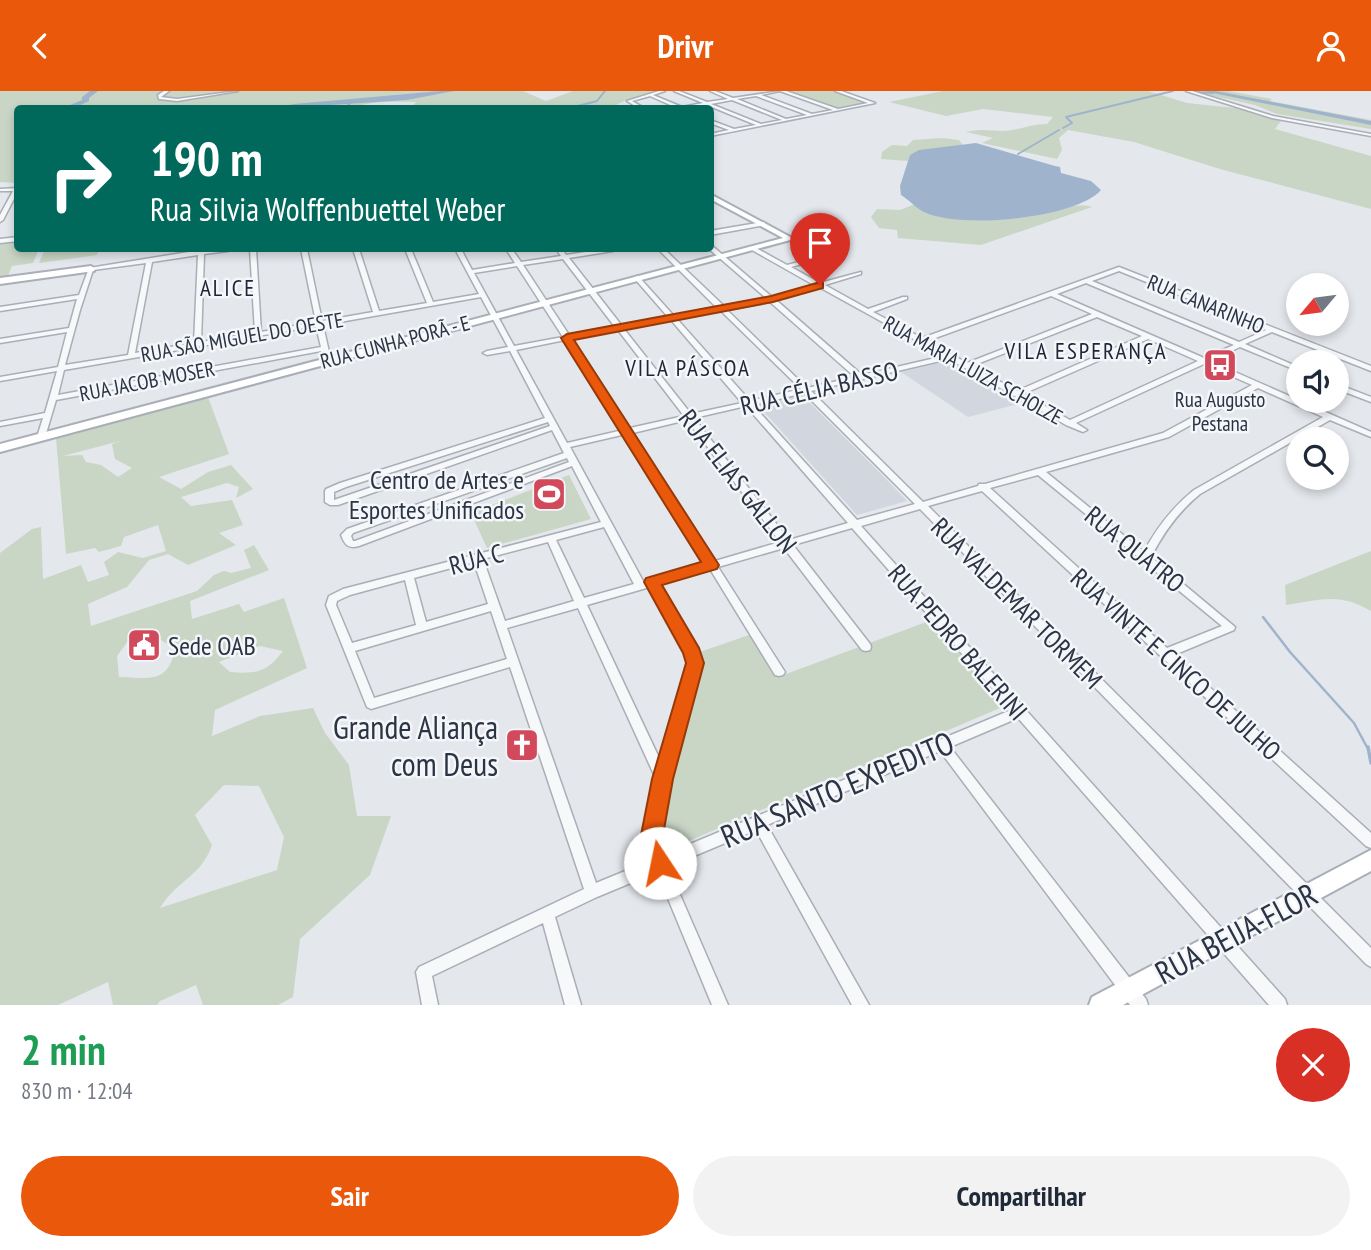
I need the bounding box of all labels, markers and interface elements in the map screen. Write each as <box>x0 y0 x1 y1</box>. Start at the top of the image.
text: Drivr <box>658 25 713 67</box>
icon: back <box>21 27 59 65</box>
icon: person <box>1312 27 1350 65</box>
text: 190 m <box>150 126 263 190</box>
icon: right <box>35 133 126 224</box>
text: Rua Silvia Wolffenbuettel Weber <box>150 188 505 230</box>
pin <box>790 213 850 285</box>
icon: arrive <box>801 224 839 262</box>
street label: RUA CANARINHO <box>1143 268 1269 340</box>
district label: ALICE <box>200 273 256 302</box>
north arrow <box>1286 273 1349 336</box>
map controls <box>1286 273 1349 490</box>
street label: RUA SÃO MIGUEL DO OESTE <box>139 306 345 368</box>
street label: RUA CUNHA PORÃ - E <box>317 309 473 375</box>
street label: RUA MARIA LUIZA SCHOLZE <box>878 309 1068 431</box>
district label: VILA ESPERANÇA <box>1003 336 1168 365</box>
bus stop icon: Rua Augusto Pestana <box>1201 346 1239 384</box>
button: sound <box>1286 350 1349 413</box>
district label: VILA PÁSCOA <box>624 353 751 382</box>
street label: RUA CÉLIA BASSO <box>737 354 901 422</box>
street label: RUA JACOB MOSER <box>77 355 217 407</box>
place label: Rua Augusto Pestana <box>1175 386 1265 437</box>
street label: RUA ELIAS GALLON <box>672 403 804 559</box>
button: search <box>1286 427 1349 490</box>
place label: Centro de Artes e Esportes Unificados <box>349 463 524 526</box>
sports icon: Centro de Artes e Esportes Unificados <box>530 475 568 513</box>
street label: RUA QUATRO <box>1078 499 1192 599</box>
street label: RUA VALDEMAR TORMEM <box>924 510 1110 696</box>
street label: RUA C <box>445 536 507 582</box>
street label: RUA PEDRO BALERINI <box>881 557 1035 727</box>
street label: RUA VINTE E CINCO DE JULHO <box>1064 561 1288 767</box>
public building icon: Sede OAB <box>125 626 163 664</box>
place label: Sede OAB <box>168 629 256 662</box>
place label: Grande Aliança com Deus <box>333 706 498 785</box>
street label: RUA SANTO EXPEDITO <box>714 721 960 857</box>
church icon: Grande Aliança com Deus <box>503 726 541 764</box>
position arrow <box>623 826 697 900</box>
street label: RUA BEIJA-FLOR <box>1148 873 1324 993</box>
text: 2 min <box>21 1022 106 1077</box>
button: close <box>1276 1028 1350 1102</box>
text: 830 m · 12:04 <box>21 1076 133 1105</box>
button: Sair <box>21 1156 679 1236</box>
button: Compartilhar <box>693 1156 1350 1236</box>

